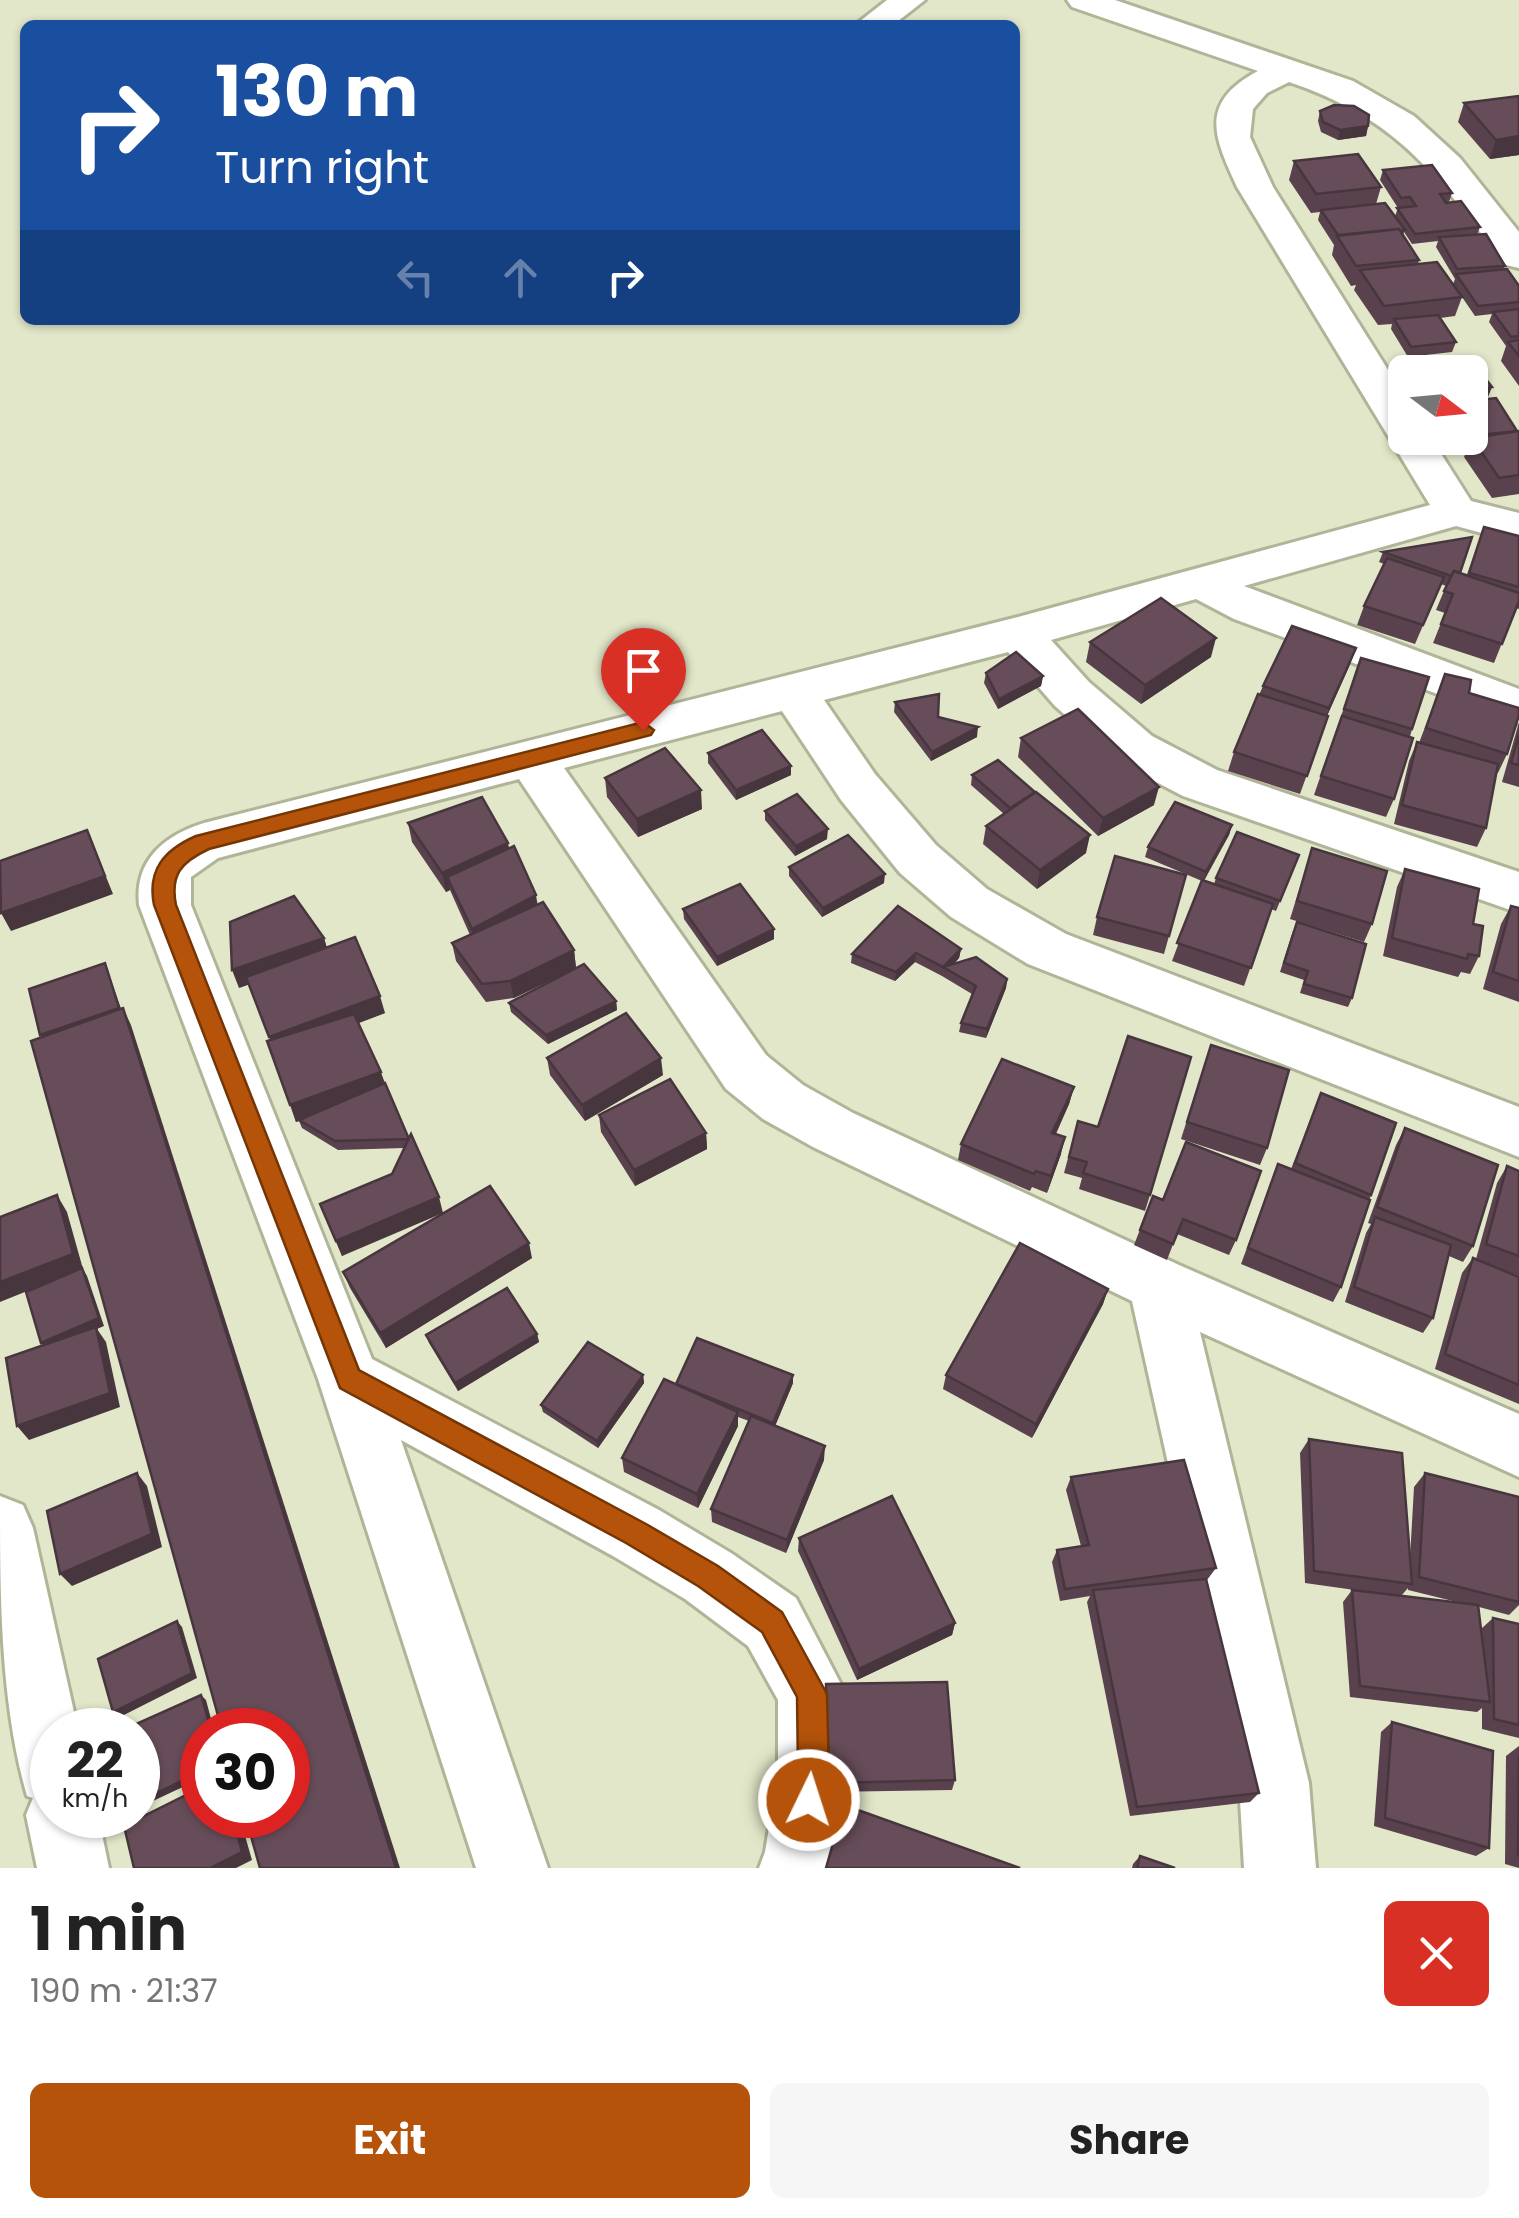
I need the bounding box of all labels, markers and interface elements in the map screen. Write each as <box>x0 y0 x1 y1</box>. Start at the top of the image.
text: 130 m <box>215 42 418 141</box>
icon: right <box>50 60 180 190</box>
text: Turn right <box>215 136 429 199</box>
icon: left <box>388 250 443 305</box>
icon: ahead <box>493 250 548 305</box>
icon: right <box>598 250 653 305</box>
north arrow <box>1388 355 1488 455</box>
map controls <box>1388 355 1488 455</box>
pin <box>601 628 686 731</box>
icon: arrive <box>616 643 671 698</box>
speed limit sign: 30 <box>180 1708 310 1838</box>
text: 22 <box>66 1725 124 1796</box>
position arrow <box>757 1748 861 1852</box>
text: km/h <box>62 1781 128 1816</box>
text: 1 min <box>30 1887 187 1971</box>
button: close <box>1384 1901 1489 2006</box>
text: 190 m · 21:37 <box>30 1968 218 2013</box>
button: Exit <box>30 2083 750 2198</box>
button: Share <box>770 2083 1489 2198</box>

